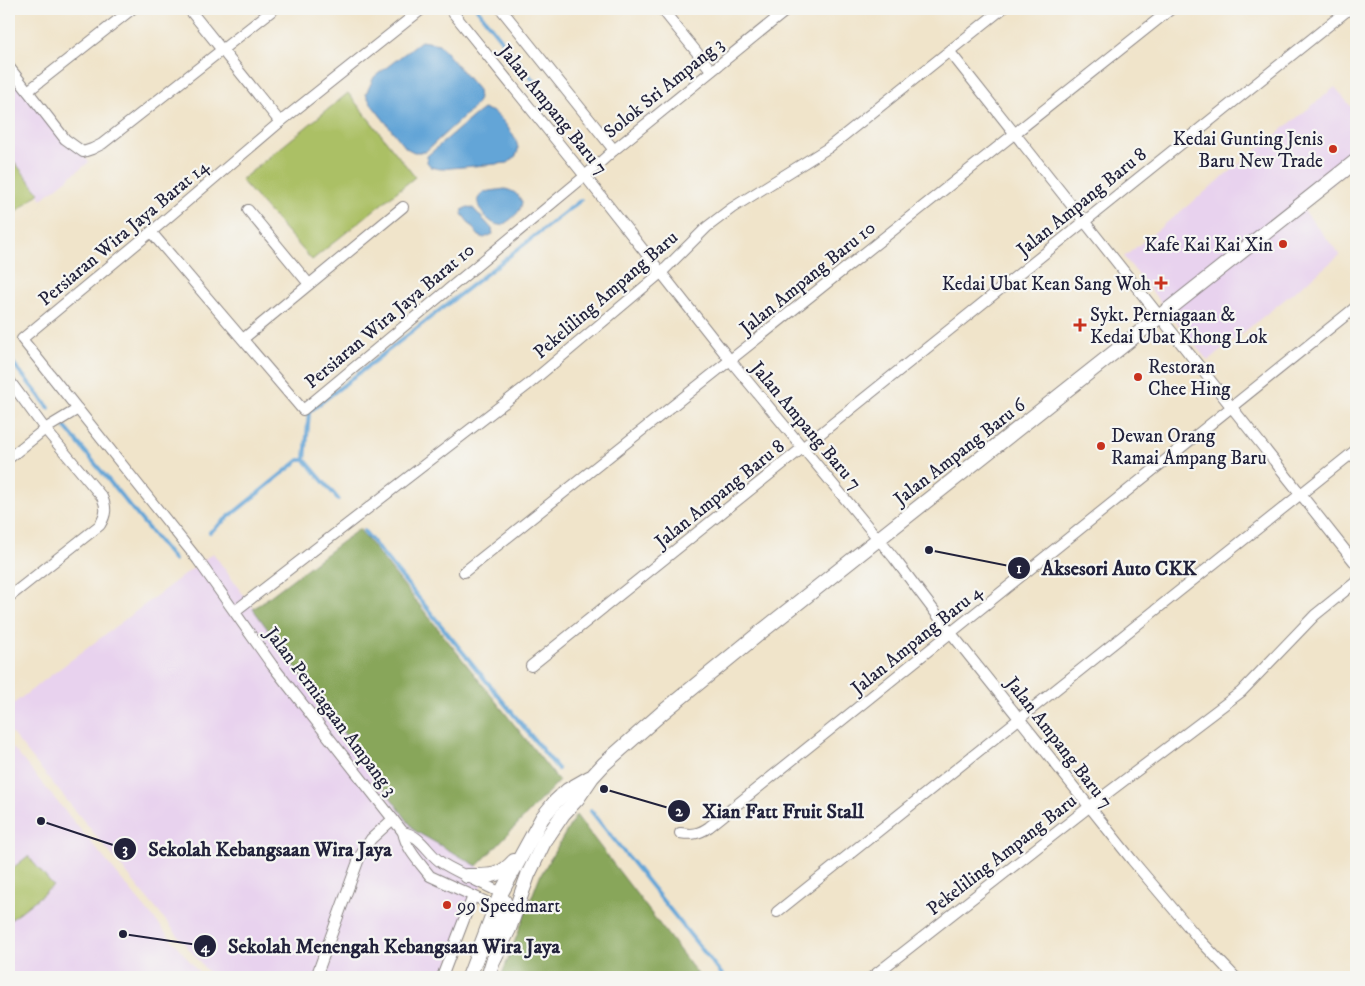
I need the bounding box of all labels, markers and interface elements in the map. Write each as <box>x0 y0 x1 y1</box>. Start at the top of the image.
street label: Solok Sri Ampang 3 <box>599 33 729 144</box>
street label: Jalan Ampang Baru 7 <box>492 39 612 180</box>
place label: Kedai Gunting Jenis Baru New Trade <box>1173 128 1323 173</box>
street label: Jalan Ampang Baru 8 <box>1011 143 1151 263</box>
marker: Kedai Gunting Jenis Baru New Trade <box>1327 143 1339 155</box>
street label: Persiaran Wira Jaya Barat 14 <box>34 154 215 311</box>
street label: Jalan Ampang Baru 10 <box>734 216 880 341</box>
street label: Pekeliling Ampang Baru <box>529 226 683 364</box>
place label: Kafe Kai Kai Xin <box>1144 234 1273 257</box>
street label: Persiaran Wira Jaya Barat 10 <box>300 238 480 394</box>
marker: Kafe Kai Kai Xin <box>1277 238 1289 250</box>
place label: Kedai Ubat Kean Sang Woh <box>942 273 1151 296</box>
marker: Kedai Ubat Kean Sang Woh <box>1155 277 1167 289</box>
place label: Sykt. Perniagaan & Kedai Ubat Khong Lok <box>1090 304 1268 349</box>
marker: Sykt. Perniagaan & Kedai Ubat Khong Lok <box>1074 319 1086 331</box>
street label: Jalan Ampang Baru 7 <box>744 355 866 495</box>
place label: Restoran Chee Hing <box>1148 356 1231 401</box>
marker: Restoran Chee Hing <box>1132 371 1144 383</box>
street label: Jalan Ampang Baru 6 <box>888 393 1031 512</box>
place label: Dewan Orang Ramai Ampang Baru <box>1111 425 1267 470</box>
street label: Jalan Ampang Baru 8 <box>649 435 789 555</box>
marker: Dewan Orang Ramai Ampang Baru <box>1095 440 1107 452</box>
callout: Aksesori Auto CKK <box>1006 550 1206 585</box>
text: Aksesori Auto CKK <box>1040 557 1197 582</box>
text: 1 <box>1016 559 1022 578</box>
street label: Jalan Ampang Baru 4 <box>845 580 988 701</box>
street label: Jalan Perniagaan Ampang 3 <box>259 621 402 801</box>
street label: Jalan Ampang Baru 7 <box>999 671 1117 813</box>
street label: Pekeliling Ampang Baru <box>922 790 1081 921</box>
callout: Xian Fatt Fruit Stall <box>667 793 873 828</box>
text: Xian Fatt Fruit Stall <box>702 800 865 825</box>
text: 2 <box>675 802 683 821</box>
callout: Sekolah Kebangsaan Wira Jaya <box>113 831 401 866</box>
text: Sekolah Kebangsaan Wira Jaya <box>148 838 392 863</box>
text: 3 <box>122 840 128 859</box>
place label: 99 Speedmart <box>456 895 560 918</box>
marker: 99 Speedmart <box>441 899 453 911</box>
callout: Sekolah Menengah Kebangsaan Wira Jaya <box>193 929 570 964</box>
text: Sekolah Menengah Kebangsaan Wira Jaya <box>228 935 561 960</box>
text: 4 <box>200 938 211 957</box>

